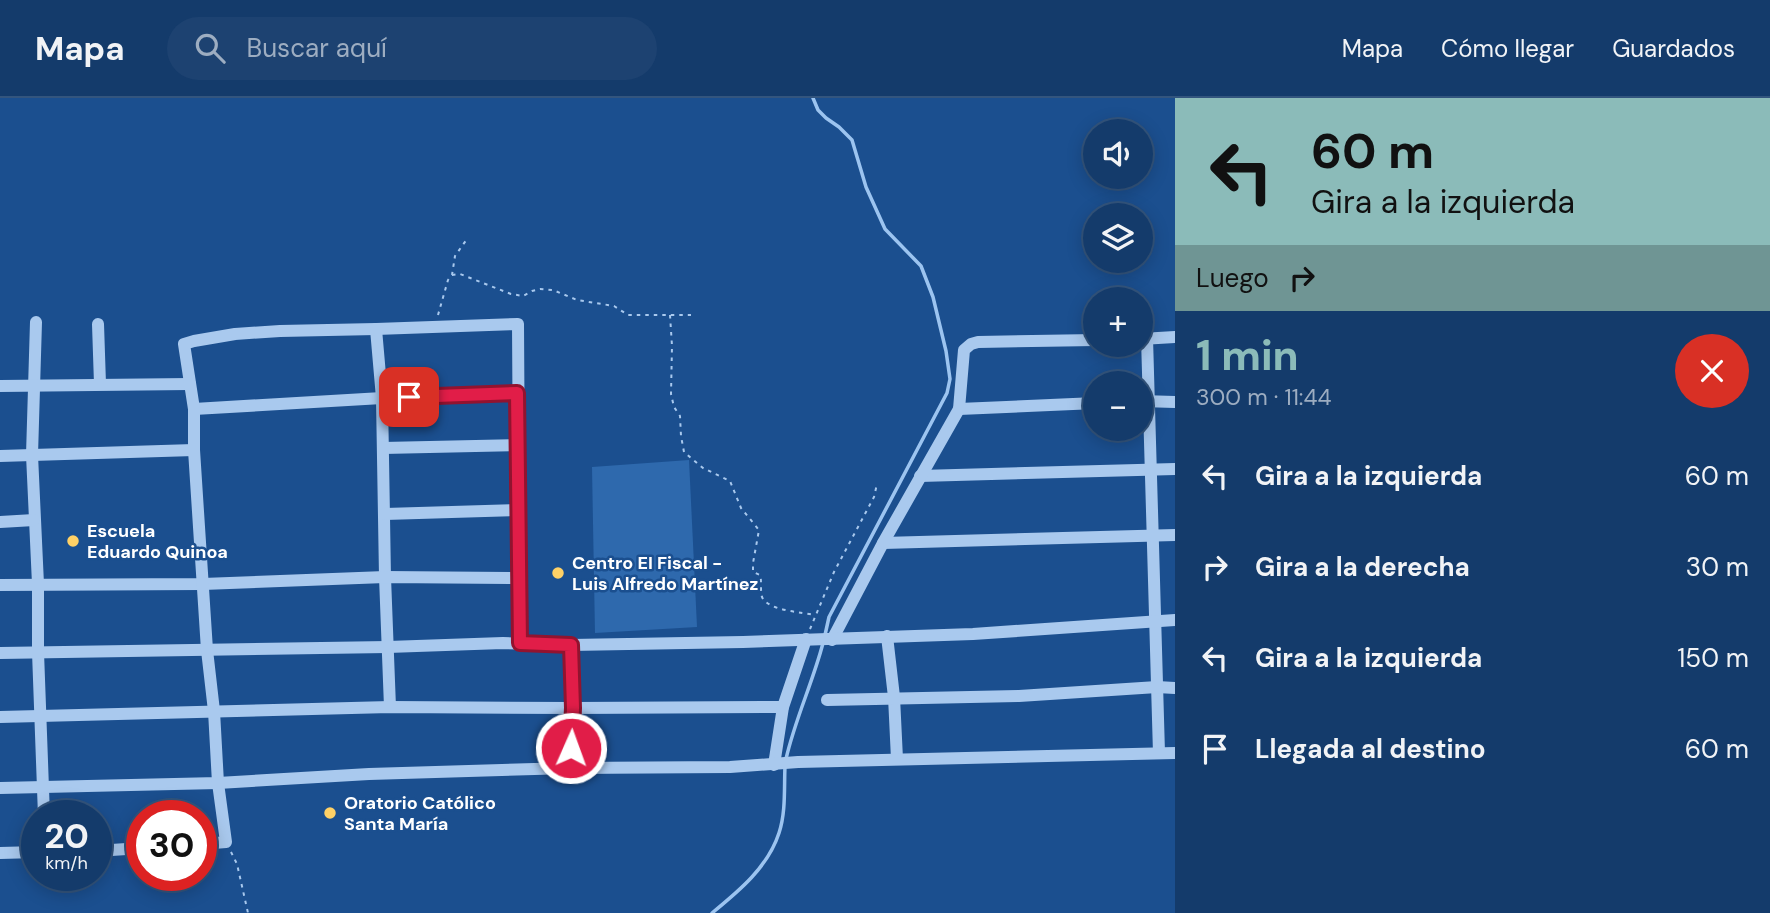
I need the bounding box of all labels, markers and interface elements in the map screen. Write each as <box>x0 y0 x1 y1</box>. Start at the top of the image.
search box <box>167 17 657 80</box>
text: Mapa <box>35 27 125 70</box>
icon: search <box>191 29 229 67</box>
text: Buscar aquí <box>247 31 387 65</box>
text: Mapa <box>1342 33 1403 64</box>
text: Cómo llegar <box>1441 33 1574 64</box>
text: Guardados <box>1612 33 1735 64</box>
map controls <box>1083 119 1153 441</box>
button: sound <box>1083 119 1153 189</box>
text: 60 m <box>1311 119 1434 183</box>
icon: left <box>1196 126 1287 217</box>
text: Gira a la izquierda <box>1311 181 1575 223</box>
button: layers <box>1083 203 1153 273</box>
icon: right <box>1283 259 1321 297</box>
text: Luego <box>1196 261 1269 295</box>
button: + <box>1083 287 1153 357</box>
text: 1 min <box>1196 328 1299 383</box>
button: close <box>1675 334 1749 408</box>
pin <box>379 367 439 427</box>
button: − <box>1083 371 1153 441</box>
icon: arrive <box>390 378 428 416</box>
text: 300 m · 11:44 <box>1196 382 1331 412</box>
icon: left <box>1196 457 1234 495</box>
text: Gira a la izquierda <box>1255 459 1482 493</box>
text: 60 m <box>1685 459 1749 493</box>
place label: Escuela Eduardo Quinoa <box>87 519 228 564</box>
marker: Escuela Eduardo Quinoa <box>65 533 81 549</box>
icon: right <box>1196 548 1234 586</box>
text: Gira a la derecha <box>1255 550 1470 584</box>
text: 30 m <box>1686 550 1749 584</box>
place label: Centro EI Fiscal - Luis Alfredo Martínez <box>572 551 759 596</box>
marker: Centro EI Fiscal - Luis Alfredo Martínez <box>550 565 566 581</box>
icon: left <box>1196 639 1234 677</box>
text: Gira a la izquierda <box>1255 641 1482 675</box>
text: 150 m <box>1677 641 1749 675</box>
position arrow <box>534 711 608 785</box>
icon: arrive <box>1196 730 1234 768</box>
text: Llegada al destino <box>1255 732 1486 766</box>
text: 60 m <box>1685 732 1749 766</box>
place label: Oratorio Católico Santa María <box>344 791 496 836</box>
speed limit sign: 30 <box>126 800 217 891</box>
marker: Oratorio Católico Santa María <box>322 805 338 821</box>
text: 20 <box>44 813 89 859</box>
text: km/h <box>45 851 88 875</box>

